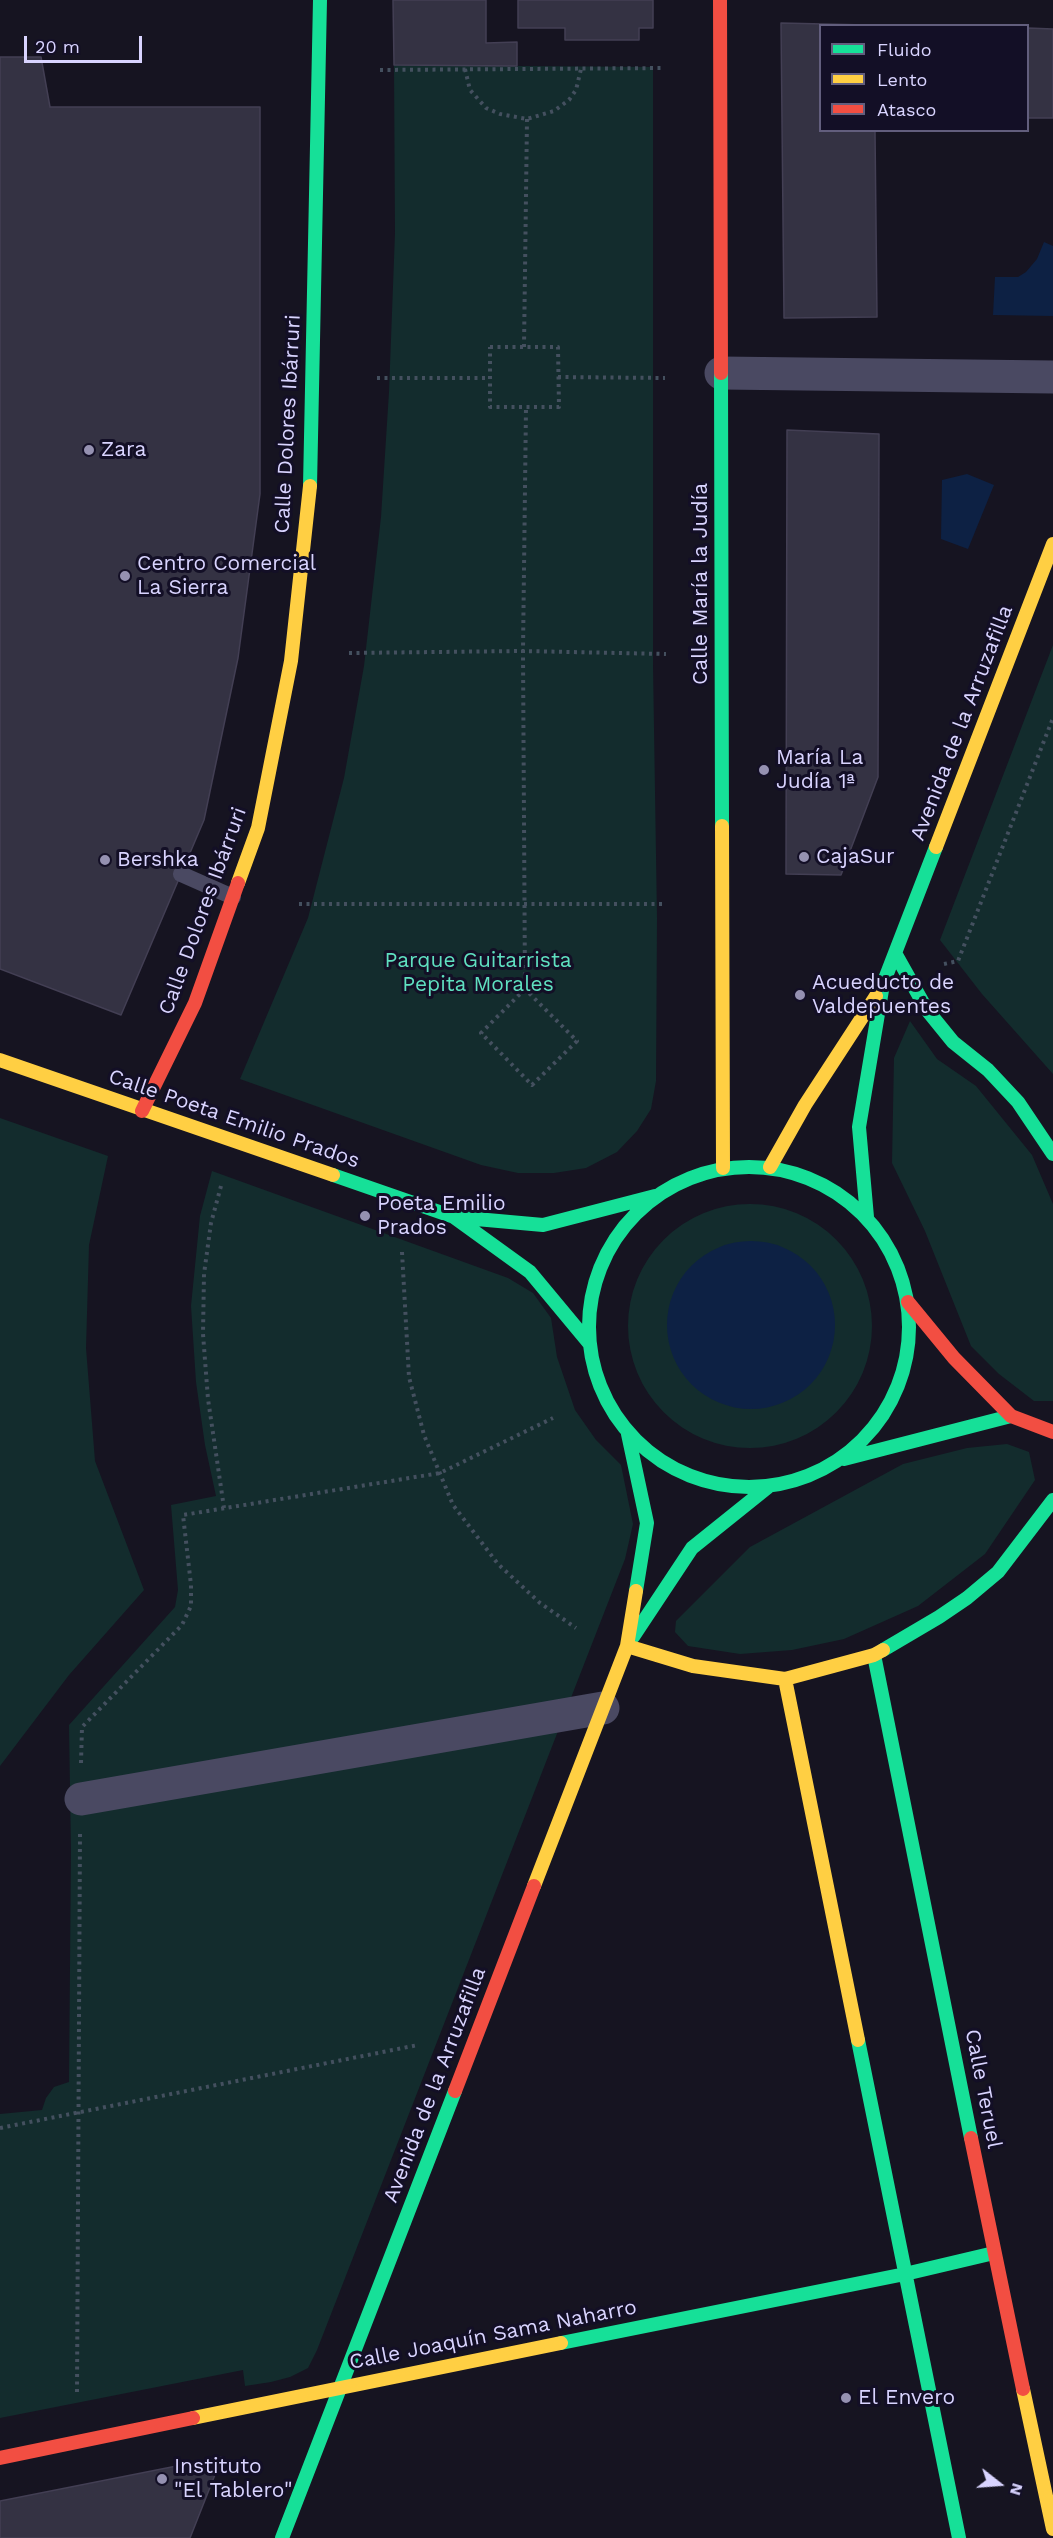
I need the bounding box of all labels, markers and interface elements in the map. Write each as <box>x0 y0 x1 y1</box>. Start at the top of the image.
scale bar <box>27 24 146 62</box>
legend <box>819 24 1029 132</box>
text: 20 m <box>35 36 80 57</box>
text: Fluido <box>877 39 931 60</box>
text: Lento <box>877 69 927 90</box>
text: Atasco <box>877 99 936 120</box>
street label: Calle Dolores Ibárruri <box>270 314 306 534</box>
place label: Zara <box>101 437 146 463</box>
marker: Zara <box>82 443 96 457</box>
street label: Calle María la Judía <box>688 483 714 685</box>
place label: Centro Comercial La Sierra <box>137 551 316 601</box>
marker: Centro Comercial La Sierra <box>118 569 132 583</box>
street label: Avenida de la Arruzafilla <box>905 602 1019 844</box>
place label: María La Judía 1ª <box>776 745 863 795</box>
marker: María La Judía 1ª <box>757 763 771 777</box>
street label: Calle Dolores Ibárruri <box>154 804 252 1018</box>
place label: CajaSur <box>816 844 895 870</box>
place label: Bershka <box>117 847 199 873</box>
marker: CajaSur <box>797 850 811 864</box>
marker: Bershka <box>98 853 112 867</box>
park label: Parque Guitarrista Pepita Morales <box>384 948 572 998</box>
place label: Acueducto de Valdepuentes <box>812 970 954 1020</box>
marker: Acueducto de Valdepuentes <box>793 988 807 1002</box>
street label: Calle Poeta Emilio Prados <box>105 1064 363 1174</box>
place label: Poeta Emilio Prados <box>377 1191 505 1241</box>
marker: Poeta Emilio Prados <box>358 1209 372 1223</box>
street label: Avenida de la Arruzafilla <box>378 1964 492 2206</box>
street label: Calle Teruel <box>959 2027 1007 2151</box>
street label: Calle Joaquín Sama Naharro <box>347 2295 639 2375</box>
place label: El Envero <box>858 2385 955 2411</box>
marker: El Envero <box>839 2391 853 2405</box>
place label: Instituto "El Tablero" <box>174 2454 293 2504</box>
north arrow <box>969 2454 1029 2514</box>
marker: Instituto "El Tablero" <box>155 2472 169 2486</box>
text: N <box>1006 2481 1028 2498</box>

